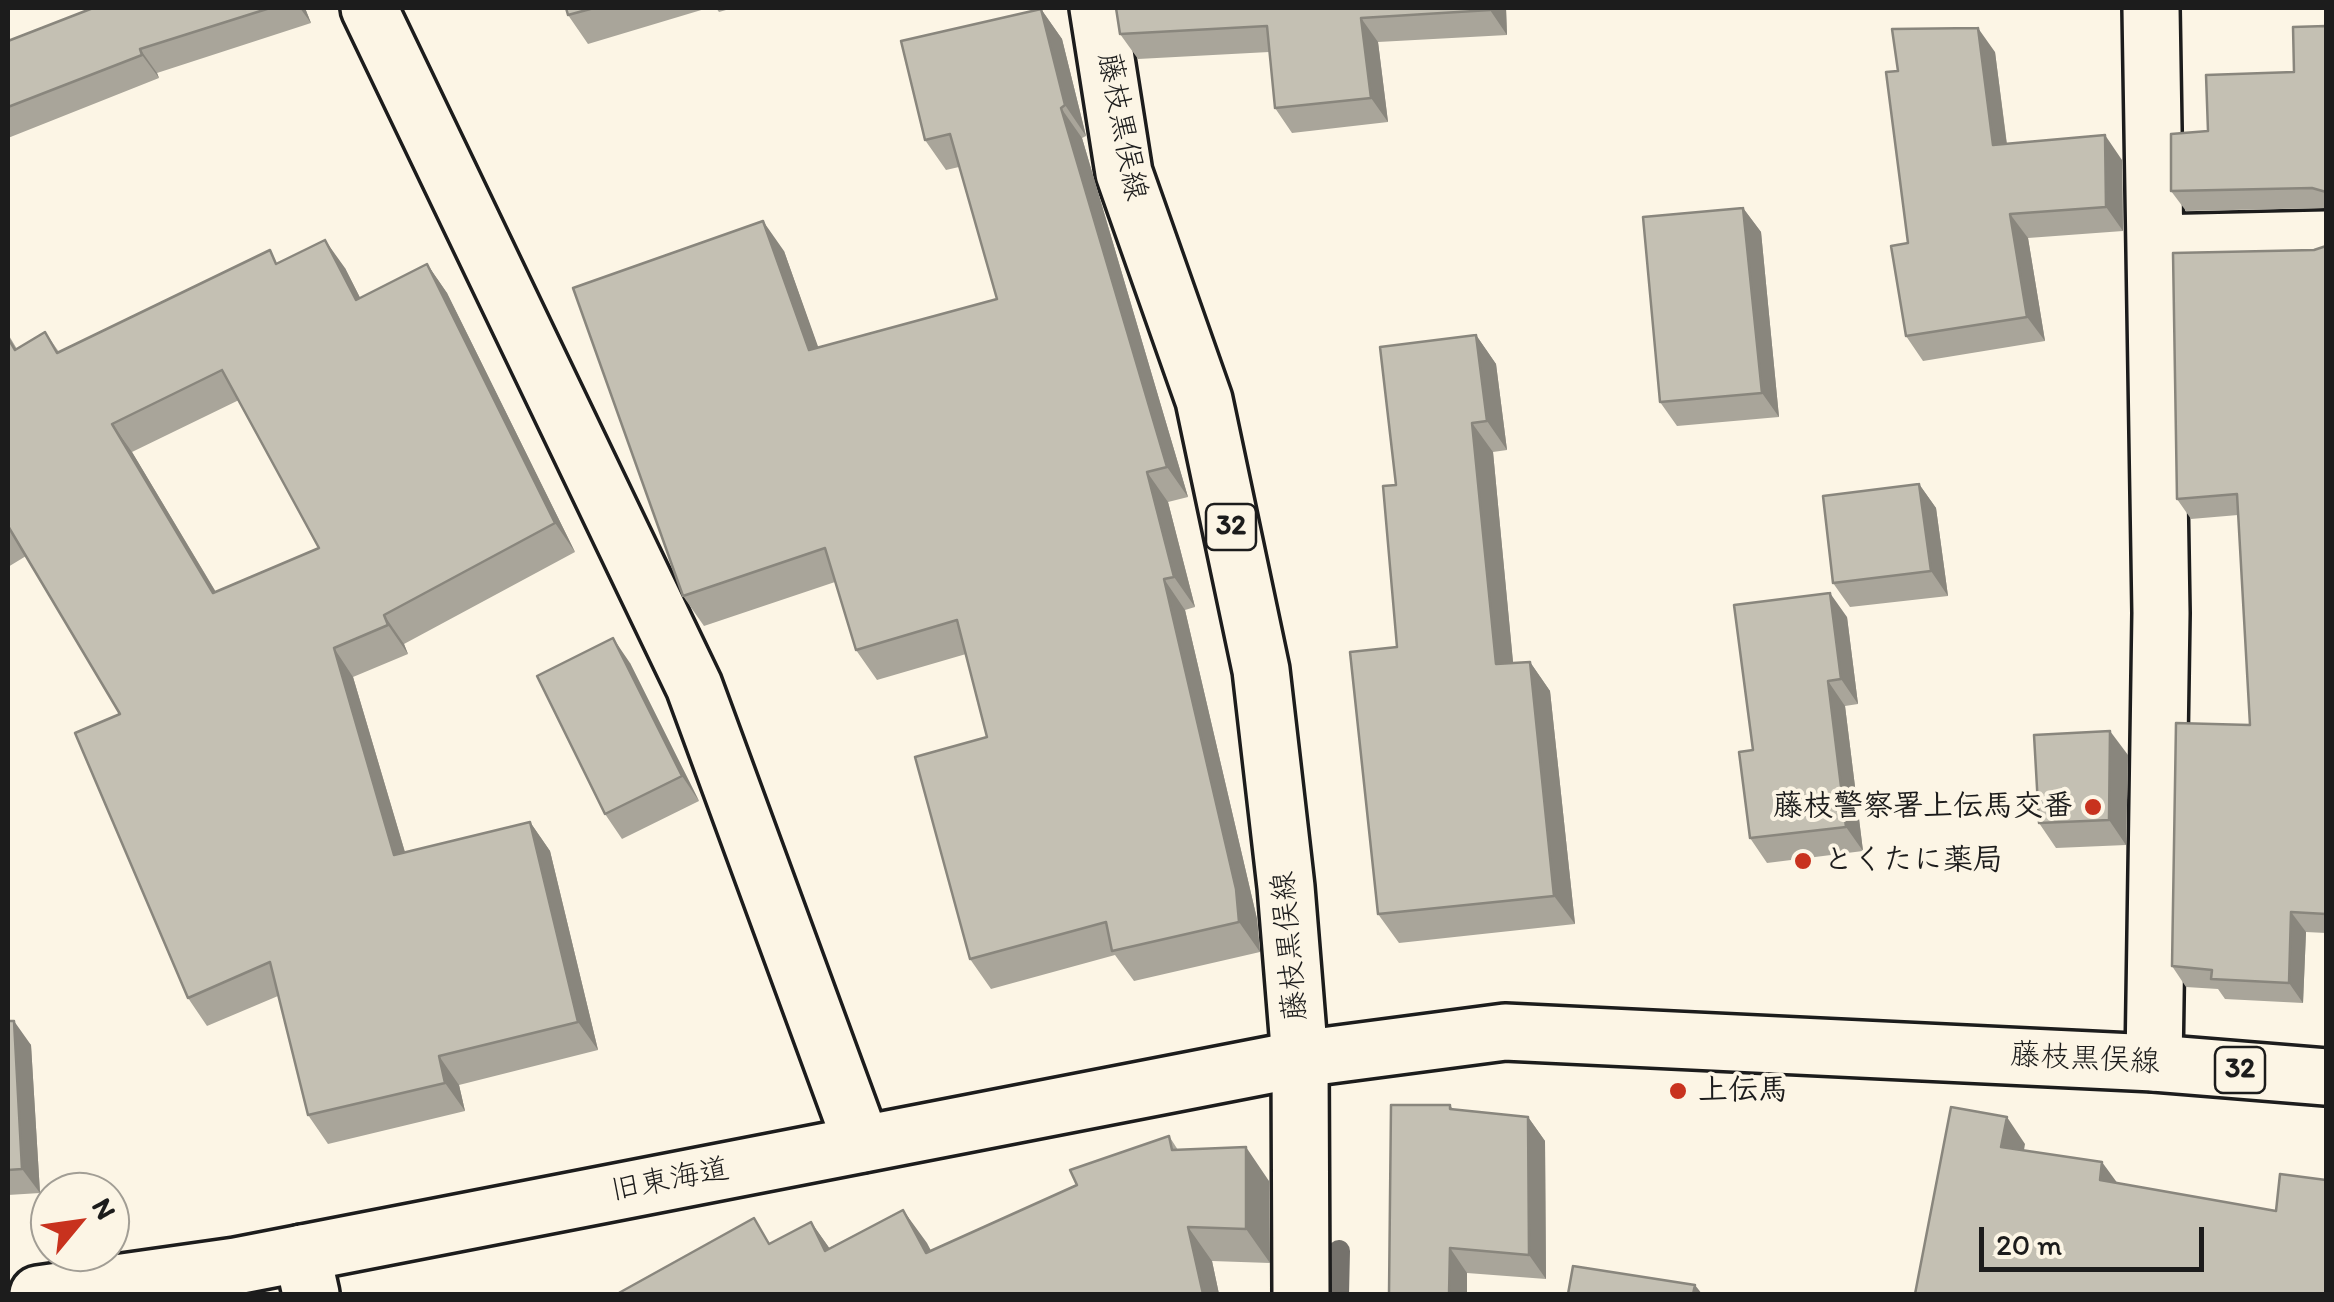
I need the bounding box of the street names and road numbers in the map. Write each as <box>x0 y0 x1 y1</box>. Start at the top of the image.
street label: 藤枝黒俣線 <box>1089 50 1153 204</box>
road number: 32 <box>1206 504 1256 550</box>
street label: 藤枝黒俣線 <box>1267 870 1315 1022</box>
street label: 藤枝黒俣線 <box>2009 1038 2161 1082</box>
road number: 32 <box>2215 1047 2265 1093</box>
street label: 旧東海道 <box>608 1152 732 1210</box>

